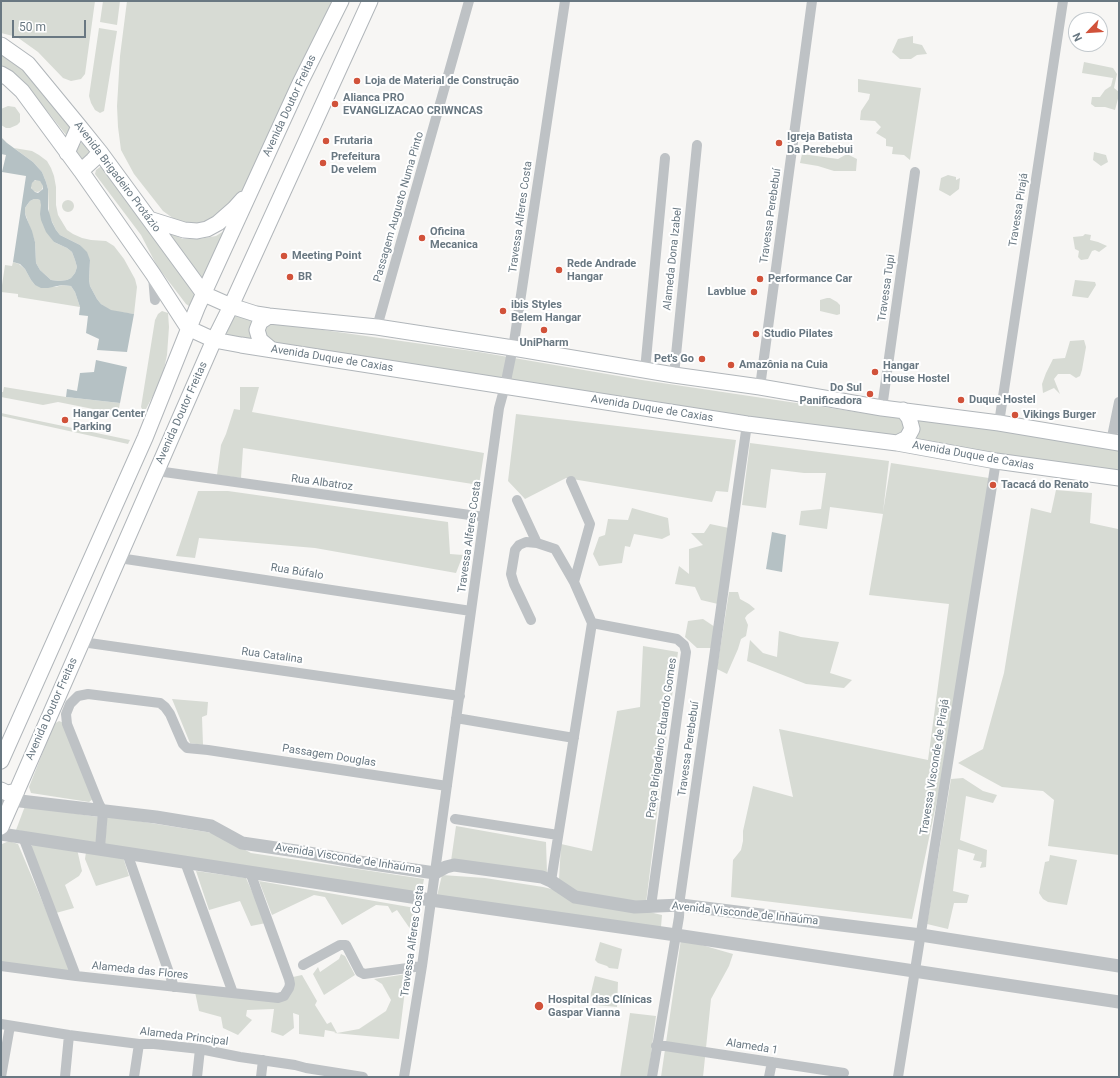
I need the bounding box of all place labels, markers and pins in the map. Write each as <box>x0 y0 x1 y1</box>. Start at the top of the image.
place label: Loja de Material de Construção <box>365 74 519 88</box>
marker: Loja de Material de Construção <box>352 76 362 86</box>
place label: Alianca PRO EVANGLIZACAO CRIWNCAS <box>343 91 483 117</box>
marker: Alianca PRO EVANGLIZACAO CRIWNCAS <box>330 99 340 109</box>
place label: Igreja Batista Da Perebebui <box>787 130 853 156</box>
place label: Frutaria <box>334 134 373 148</box>
marker: Frutaria <box>321 136 331 146</box>
marker: Igreja Batista Da Perebebui <box>774 138 784 148</box>
place label: Prefeitura De velem <box>331 150 380 176</box>
marker: Prefeitura De velem <box>318 158 328 168</box>
place label: Oficina Mecanica <box>430 225 478 251</box>
marker: Oficina Mecanica <box>417 233 427 243</box>
place label: Meeting Point <box>292 249 361 263</box>
marker: Meeting Point <box>279 251 289 261</box>
place label: Rede Andrade Hangar <box>567 257 636 283</box>
marker: Rede Andrade Hangar <box>554 265 564 275</box>
place label: BR <box>298 270 312 284</box>
marker: BR <box>285 272 295 282</box>
place label: Performance Car <box>768 272 852 286</box>
marker: Performance Car <box>755 274 765 284</box>
place label: Lavblue <box>707 285 746 299</box>
marker: Lavblue <box>749 287 759 297</box>
place label: ibis Styles Belem Hangar <box>511 298 581 324</box>
marker: ibis Styles Belem Hangar <box>498 306 508 316</box>
marker: UniPharm <box>539 325 549 335</box>
place label: Studio Pilates <box>764 327 833 341</box>
marker: Studio Pilates <box>751 329 761 339</box>
place label: UniPharm <box>519 336 569 350</box>
place label: Pet's Go <box>654 352 694 366</box>
marker: Pet's Go <box>697 354 707 364</box>
place label: Amazônia na Cuia <box>739 358 828 372</box>
place label: Hangar House Hostel <box>883 359 950 385</box>
marker: Amazônia na Cuia <box>726 360 736 370</box>
marker: Hangar House Hostel <box>870 367 880 377</box>
place label: Do Sul Panificadora <box>800 381 862 407</box>
marker: Do Sul Panificadora <box>865 389 875 399</box>
place label: Duque Hostel <box>969 393 1036 407</box>
marker: Duque Hostel <box>956 395 966 405</box>
place label: Hangar Center Parking <box>73 407 145 433</box>
place label: Vikings Burger <box>1023 408 1096 422</box>
marker: Vikings Burger <box>1010 410 1020 420</box>
marker: Hangar Center Parking <box>60 415 70 425</box>
place label: Tacacá do Renato <box>1001 478 1089 492</box>
marker: Tacacá do Renato <box>988 480 998 490</box>
place label: Hospital das Clínicas Gaspar Vianna <box>548 993 652 1019</box>
marker: Hospital das Clínicas Gaspar Vianna <box>533 1000 545 1012</box>

